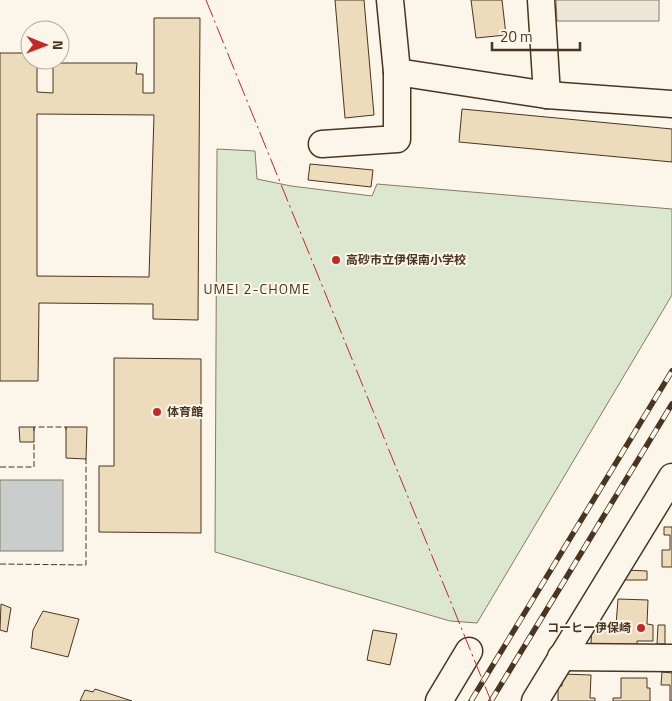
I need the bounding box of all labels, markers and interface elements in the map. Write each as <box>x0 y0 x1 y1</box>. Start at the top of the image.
north arrow <box>20 20 70 70</box>
scale bar <box>492 20 580 52</box>
text: 20 m <box>500 25 533 48</box>
text: N <box>48 40 69 50</box>
place label: 高砂市立伊保南小学校 <box>346 250 466 269</box>
marker: 高砂市立伊保南小学校 <box>330 254 342 266</box>
district label: UMEI 2-CHOME <box>204 278 310 299</box>
place label: 体育館 <box>167 402 203 421</box>
marker: 体育館 <box>151 406 163 418</box>
place label: コーヒー伊保崎 <box>547 618 631 637</box>
marker: コーヒー伊保崎 <box>635 622 647 634</box>

